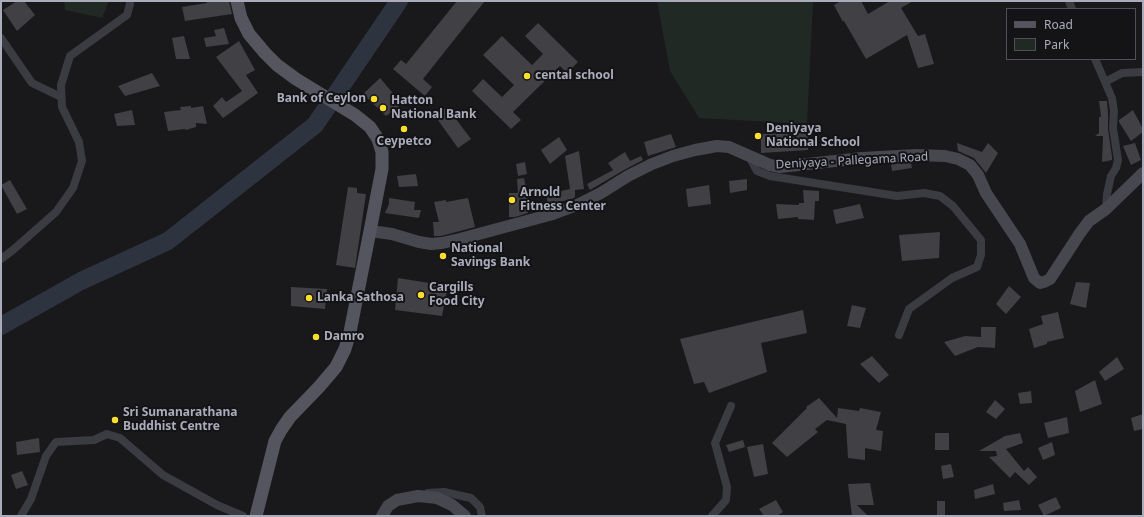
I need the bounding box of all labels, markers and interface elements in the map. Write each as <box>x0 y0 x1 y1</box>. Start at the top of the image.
legend <box>1006 8 1136 60</box>
text: Road <box>1044 16 1073 33</box>
text: Park <box>1044 36 1069 53</box>
place label: cental school <box>535 69 614 83</box>
marker: cental school <box>522 71 532 81</box>
place label: Bank of Ceylon <box>277 92 366 106</box>
marker: Bank of Ceylon <box>369 94 379 104</box>
place label: Hatton National Bank <box>391 94 476 122</box>
marker: Hatton National Bank <box>378 103 388 113</box>
place label: Deniyaya National School <box>766 122 860 150</box>
marker: Ceypetco <box>399 124 409 134</box>
marker: Deniyaya National School <box>753 131 763 141</box>
place label: Ceypetco <box>376 135 432 149</box>
street label: Deniyaya - Pallegama Road <box>775 150 929 172</box>
place label: Arnold Fitness Center <box>520 186 606 214</box>
marker: Arnold Fitness Center <box>507 195 517 205</box>
place label: National Savings Bank <box>451 242 530 270</box>
marker: National Savings Bank <box>438 251 448 261</box>
place label: Cargills Food City <box>429 281 485 309</box>
marker: Cargills Food City <box>416 290 426 300</box>
place label: Lanka Sathosa <box>317 291 404 305</box>
marker: Lanka Sathosa <box>304 293 314 303</box>
place label: Damro <box>324 330 364 344</box>
marker: Damro <box>311 332 321 342</box>
place label: Sri Sumanarathana Buddhist Centre <box>123 406 237 434</box>
marker: Sri Sumanarathana Buddhist Centre <box>110 415 120 425</box>

